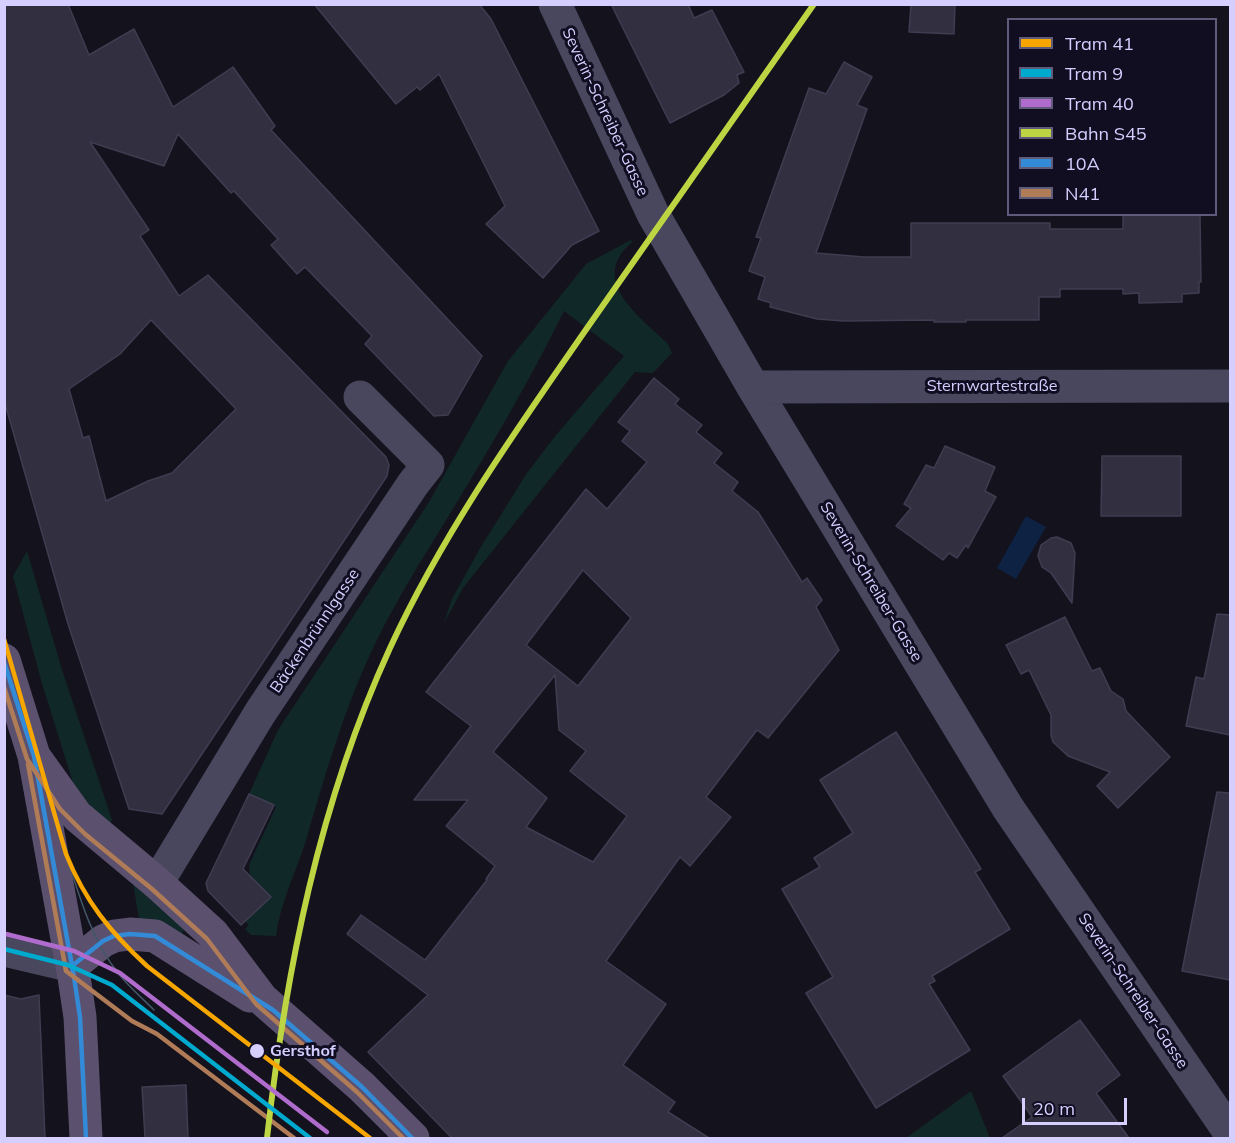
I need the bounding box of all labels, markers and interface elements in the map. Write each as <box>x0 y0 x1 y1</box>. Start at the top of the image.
legend <box>1007 18 1217 216</box>
street label: Severin-Schreiber-Gasse <box>558 25 652 199</box>
text: Tram 41 <box>1065 32 1134 55</box>
text: Tram 9 <box>1065 62 1123 85</box>
text: Tram 40 <box>1065 92 1134 115</box>
text: Bahn S45 <box>1065 122 1147 145</box>
text: 10A <box>1065 152 1100 175</box>
text: N41 <box>1065 182 1100 205</box>
street label: Sternwartestraße <box>927 376 1057 396</box>
street label: Severin-Schreiber-Gasse <box>816 499 926 665</box>
street label: Bäckenbrünnlgasse <box>266 565 364 697</box>
street label: Severin-Schreiber-Gasse <box>1074 910 1192 1072</box>
place label: Gersthof <box>270 1041 336 1061</box>
marker: Gersthof <box>248 1042 266 1060</box>
scale bar <box>1025 1086 1130 1124</box>
text: 20 m <box>1033 1097 1075 1120</box>

